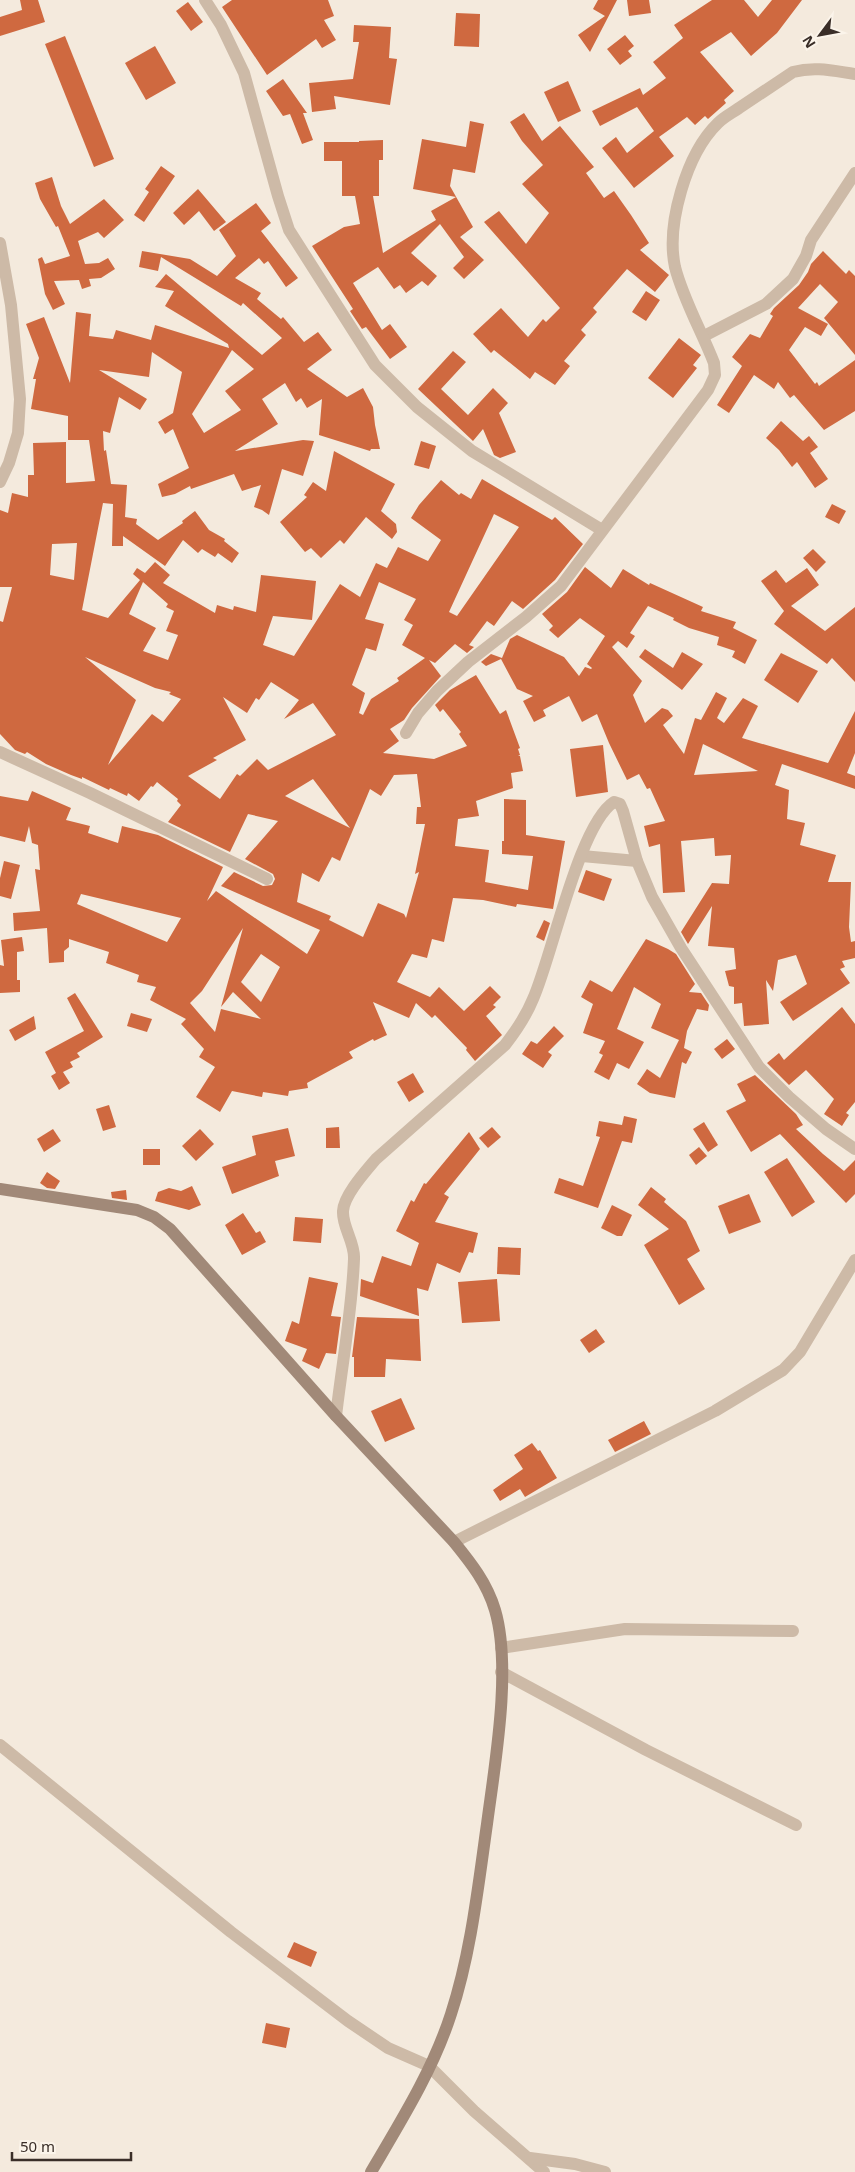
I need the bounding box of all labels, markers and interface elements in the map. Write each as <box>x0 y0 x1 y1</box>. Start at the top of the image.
north arrow <box>795 10 845 60</box>
text: N <box>797 32 820 52</box>
scale bar <box>12 2130 131 2162</box>
text: 50 m <box>20 2136 55 2156</box>

